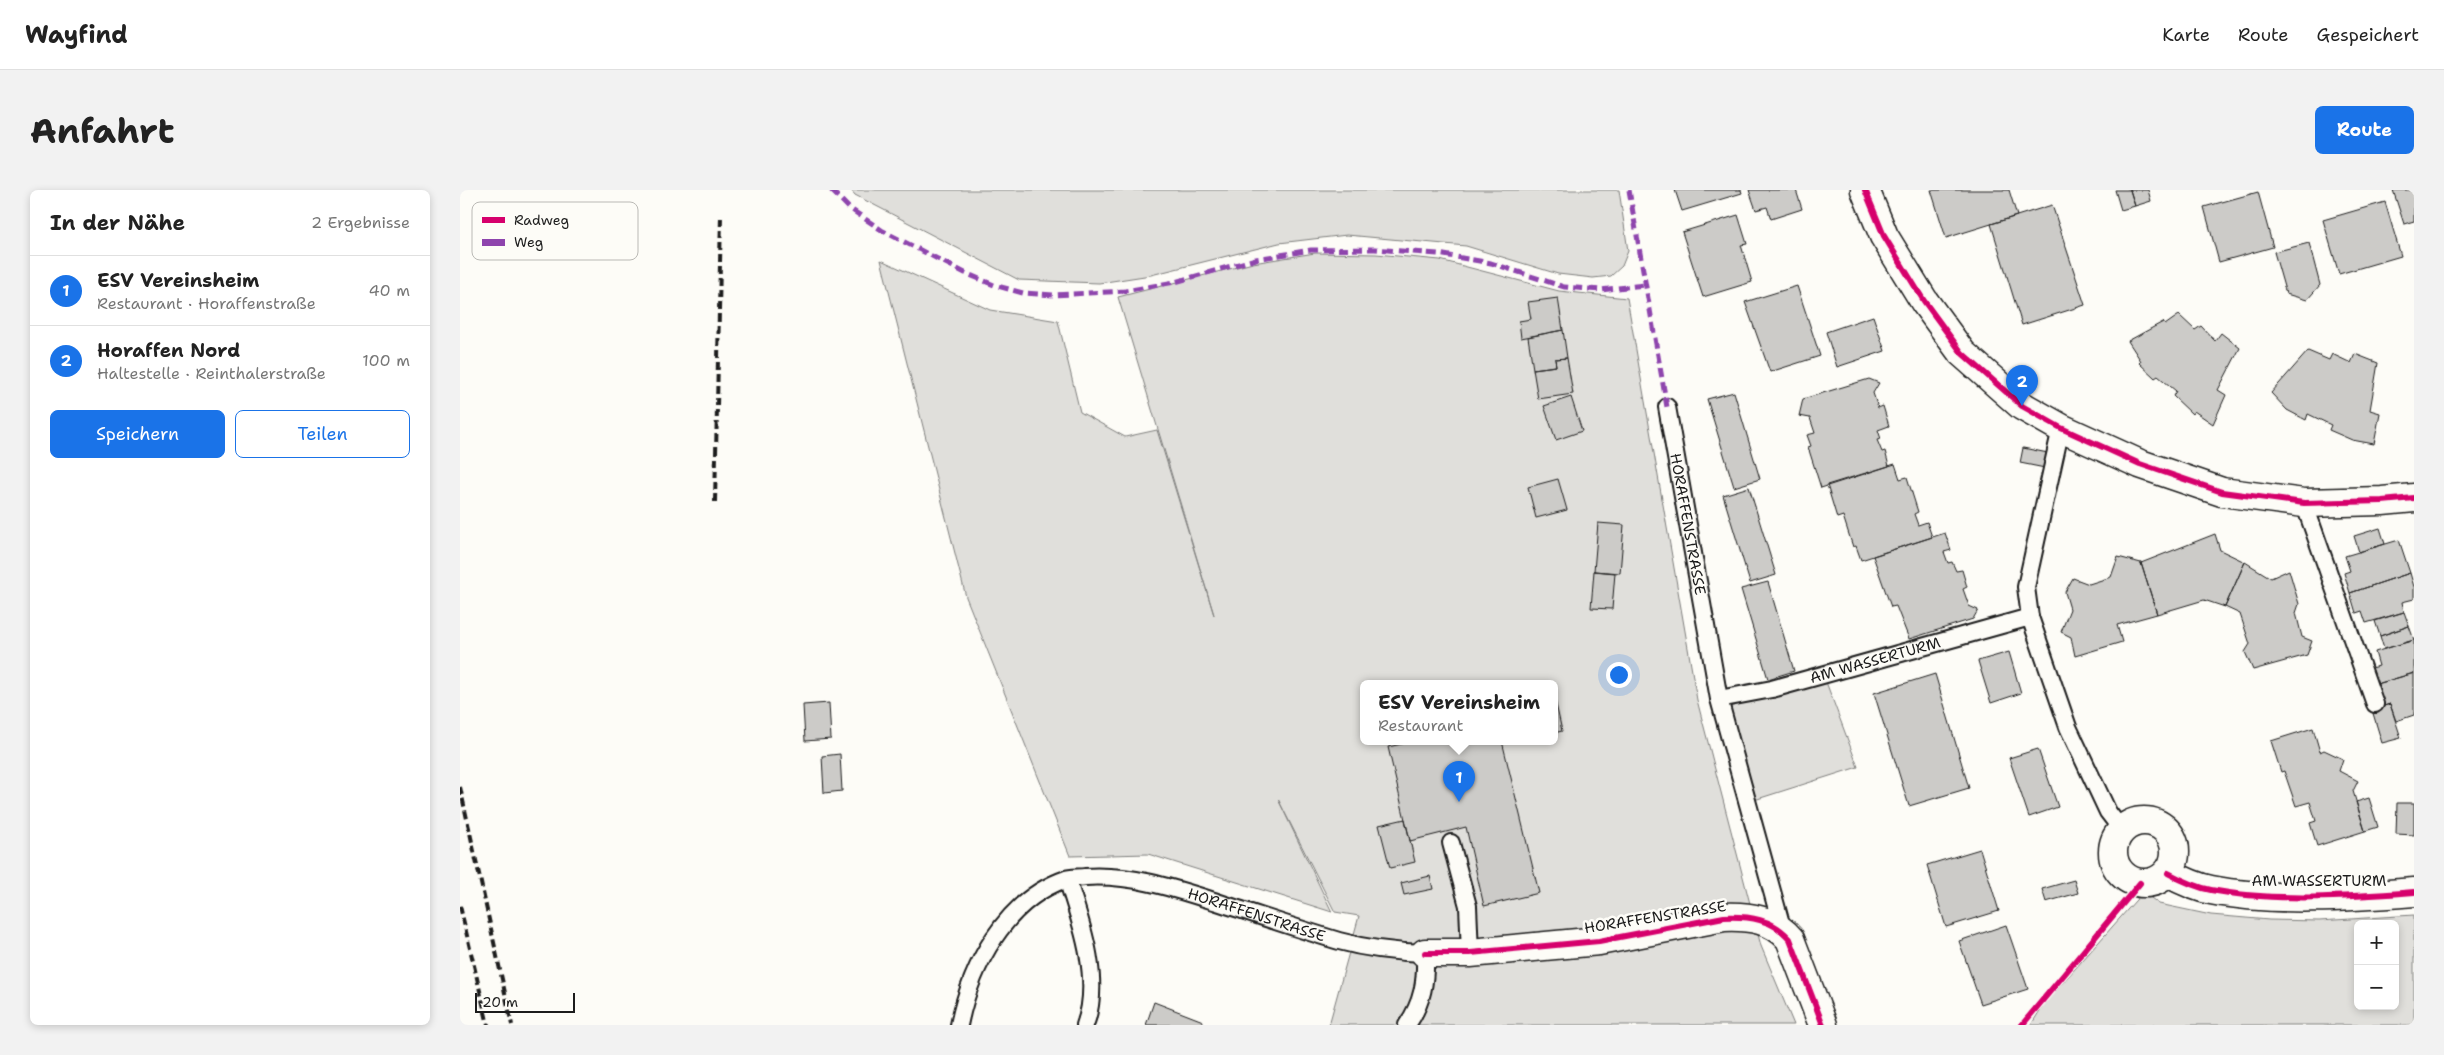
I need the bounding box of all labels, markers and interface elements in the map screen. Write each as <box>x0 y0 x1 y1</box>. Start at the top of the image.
text: Wayfind <box>25 19 128 51</box>
text: Karte <box>2162 23 2210 47</box>
text: Route <box>2238 23 2289 47</box>
text: Gespeichert <box>2317 23 2419 47</box>
button: Route <box>2315 106 2414 154</box>
text: Anfahrt <box>30 107 174 154</box>
legend <box>472 202 638 260</box>
text: In der Nähe <box>50 209 185 237</box>
text: Radweg <box>514 211 569 229</box>
text: 2 Ergebnisse <box>311 212 410 233</box>
text: Weg <box>514 233 543 251</box>
text: ESV Vereinsheim <box>97 268 259 293</box>
text: 1 <box>62 280 70 301</box>
text: 40 m <box>368 280 410 301</box>
text: Restaurant · Horaffenstraße <box>97 293 316 314</box>
text: Horaffen Nord <box>97 338 240 363</box>
text: 2 <box>60 350 72 371</box>
text: 100 m <box>362 350 410 371</box>
text: Haltestelle · Reinthalerstraße <box>97 363 326 384</box>
pin: 2 <box>2006 365 2038 406</box>
button: Speichern <box>50 410 225 458</box>
button: Teilen <box>235 410 410 458</box>
street label: HORAFFENSTRASSE <box>1665 452 1710 597</box>
street label: AM WASSERTURM <box>1807 632 1943 688</box>
your location <box>1606 662 1632 688</box>
popup <box>1360 680 1558 745</box>
text: ESV Vereinsheim <box>1378 690 1540 715</box>
text: Restaurant <box>1378 715 1464 736</box>
pin: 1 <box>1443 761 1475 802</box>
street label: AM WASSERTURM <box>2252 871 2386 891</box>
street label: HORAFFENSTRASSE <box>1185 883 1328 946</box>
street label: HORAFFENSTRASSE <box>1583 896 1727 938</box>
map controls <box>2354 920 2399 1010</box>
button: + <box>2354 920 2399 965</box>
button: − <box>2354 965 2399 1010</box>
scale bar <box>475 990 575 1013</box>
text: 20 m <box>482 993 518 1011</box>

